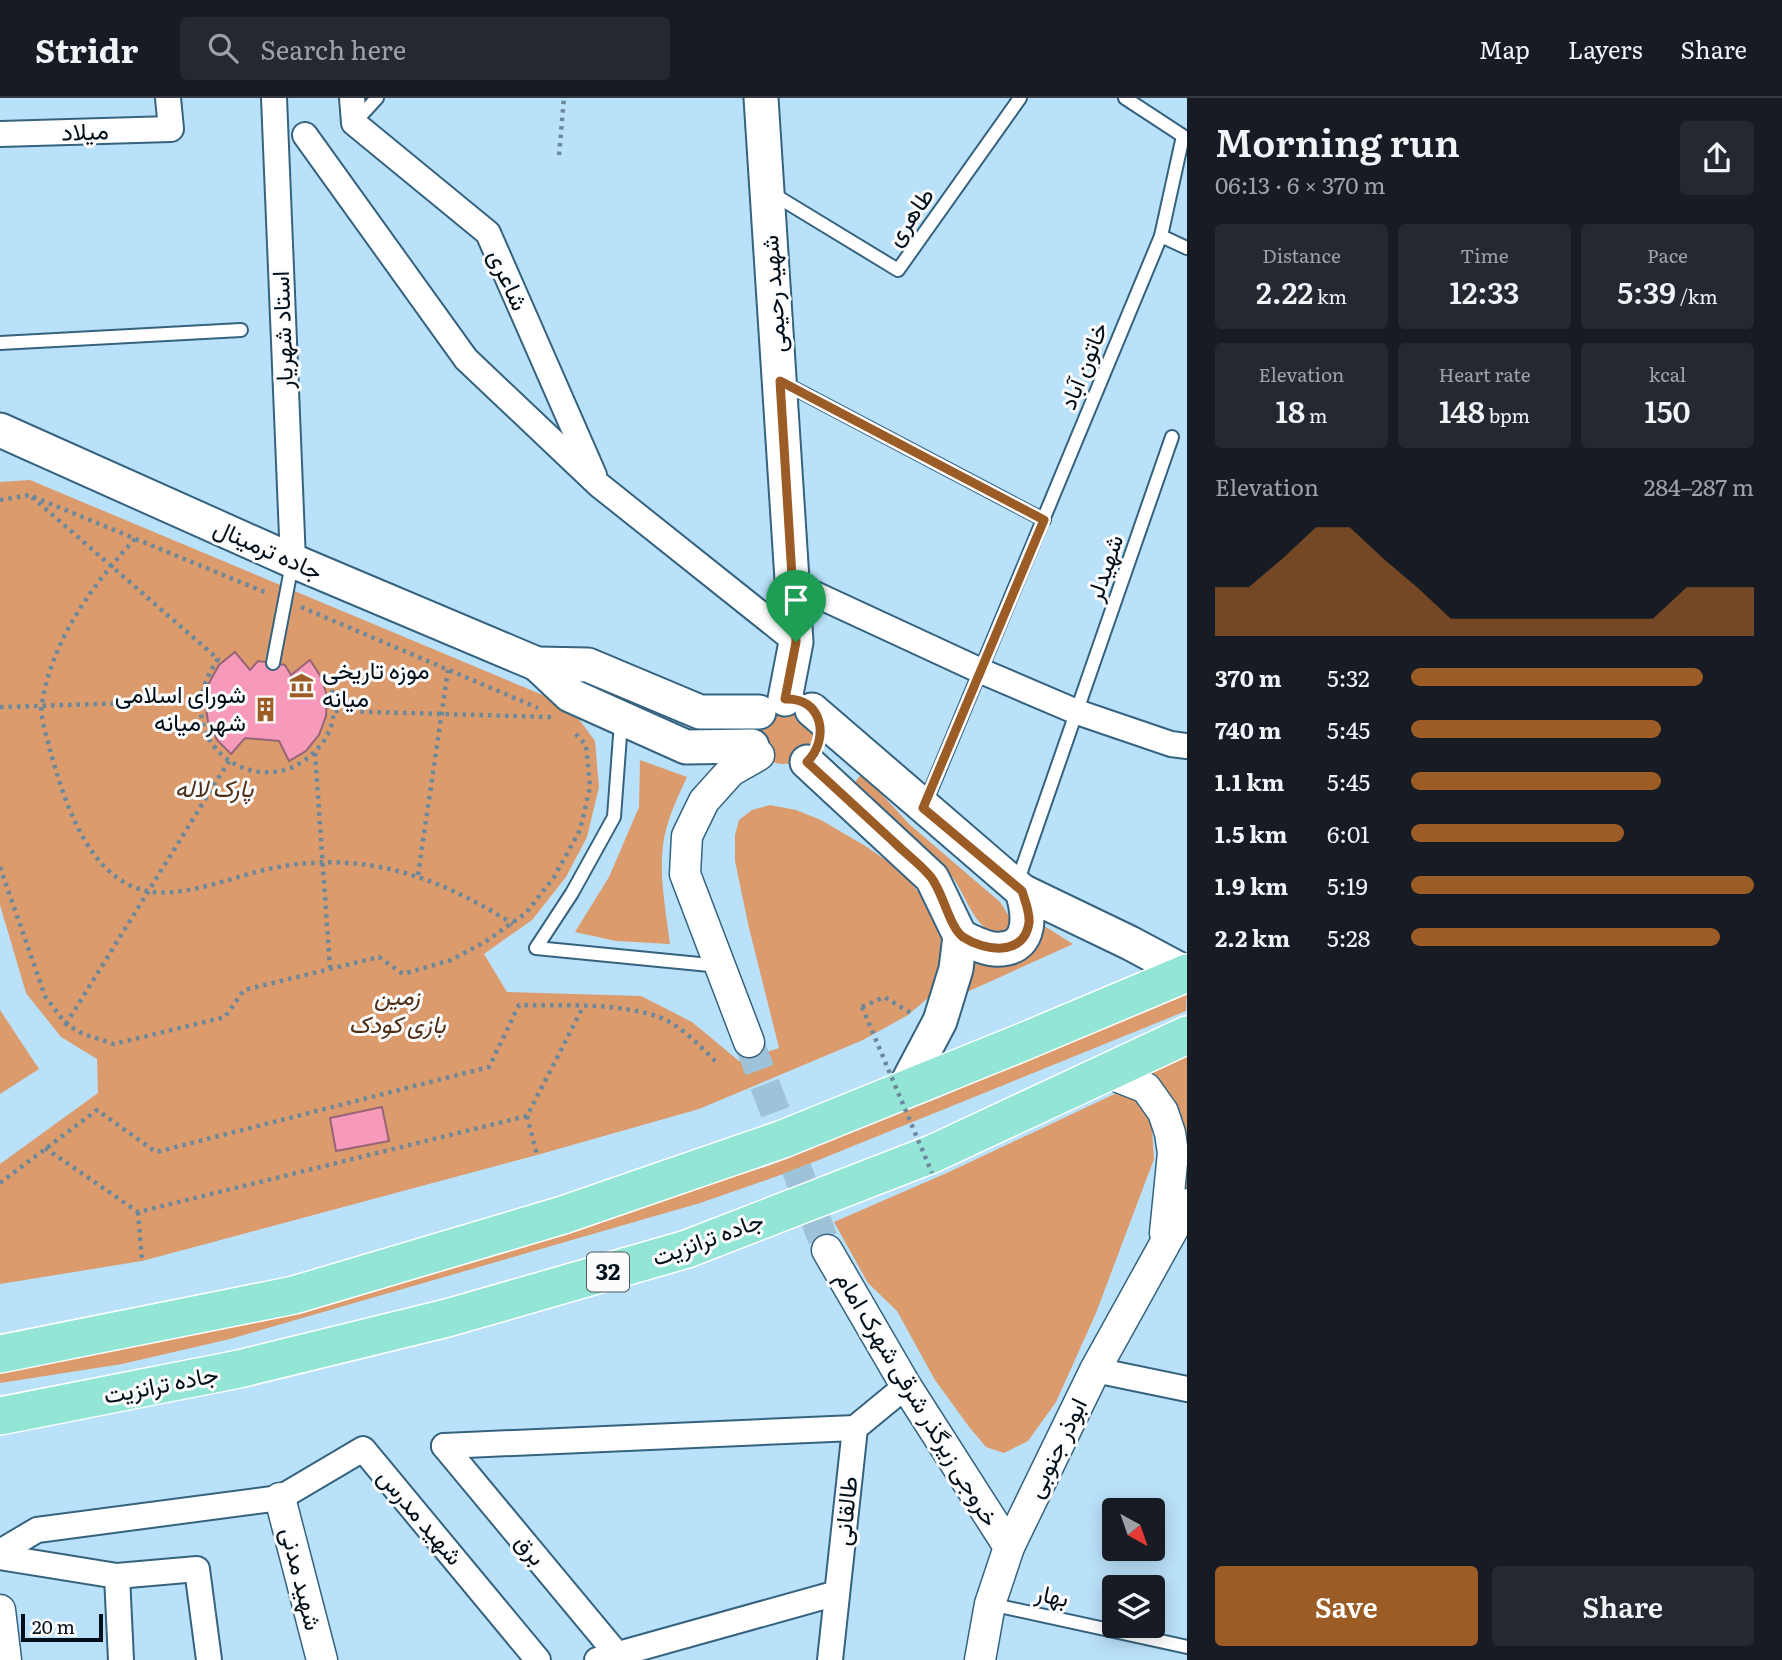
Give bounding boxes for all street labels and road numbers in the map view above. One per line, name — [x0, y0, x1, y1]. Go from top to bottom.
street label: ميلاد — [61, 111, 109, 148]
street label: طاهری — [875, 179, 941, 252]
street label: شهید رحیمی — [750, 234, 793, 354]
street label: شاعری — [481, 243, 539, 315]
street label: استاد شهریار — [261, 270, 300, 391]
street label: خاتون آباد — [1048, 316, 1115, 414]
street label: جاده ترمینال — [209, 508, 329, 587]
street label: شهیدلر — [1075, 529, 1130, 606]
street label: جاده ترانزیت — [647, 1200, 768, 1273]
road number: 32 — [587, 1252, 629, 1292]
street label: خروجی زیرگذر شرقی شهرک امام — [828, 1263, 1010, 1533]
street label: جاده ترانزیت — [100, 1354, 221, 1411]
street label: ابوذر جنوبی — [1015, 1391, 1094, 1503]
street label: شهید مدرس — [371, 1459, 473, 1572]
street label: طالقانی — [822, 1474, 865, 1547]
street label: شهید مدنی — [274, 1523, 333, 1634]
street label: برق — [508, 1525, 556, 1572]
street label: بهار — [1032, 1573, 1073, 1614]

